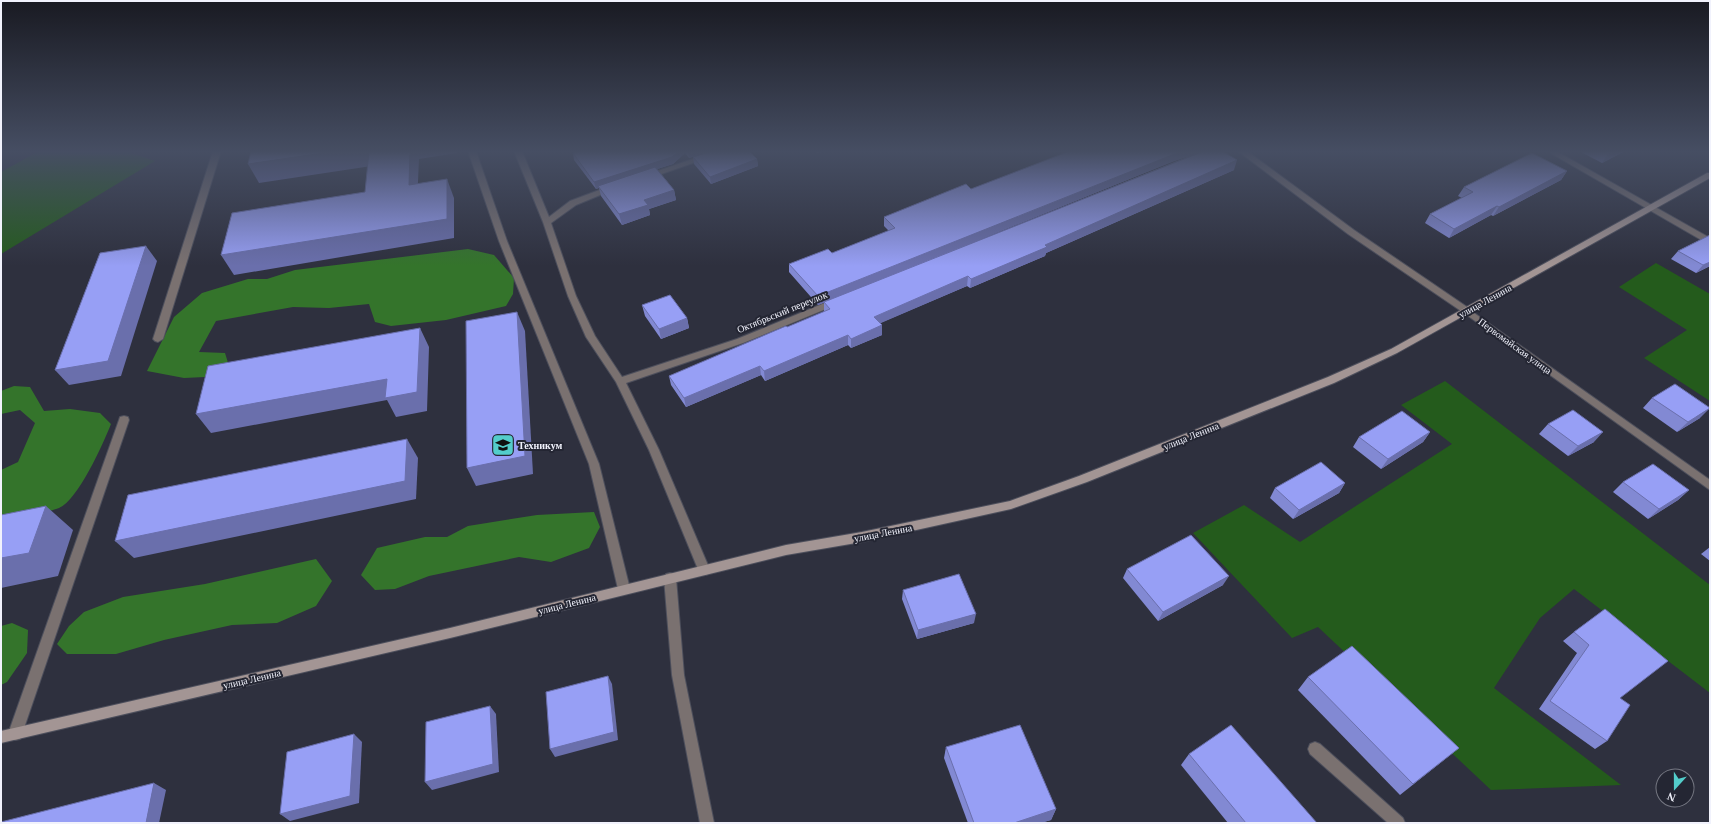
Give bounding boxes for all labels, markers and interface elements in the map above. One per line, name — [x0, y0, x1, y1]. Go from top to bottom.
street label: улица Ленина — [1457, 282, 1514, 320]
street label: Октябрьский переулок — [735, 289, 829, 335]
street label: Первомайская улица — [1476, 316, 1554, 377]
street label: улица Ленина — [1162, 420, 1221, 452]
school or university icon: Техникум — [490, 432, 516, 458]
place label: Техникум — [518, 440, 563, 451]
street label: улица Ленина — [853, 522, 913, 544]
street label: улица Ленина — [537, 591, 597, 616]
street label: улица Ленина — [222, 667, 282, 691]
north arrow — [1655, 768, 1695, 808]
text: N — [1666, 790, 1677, 804]

